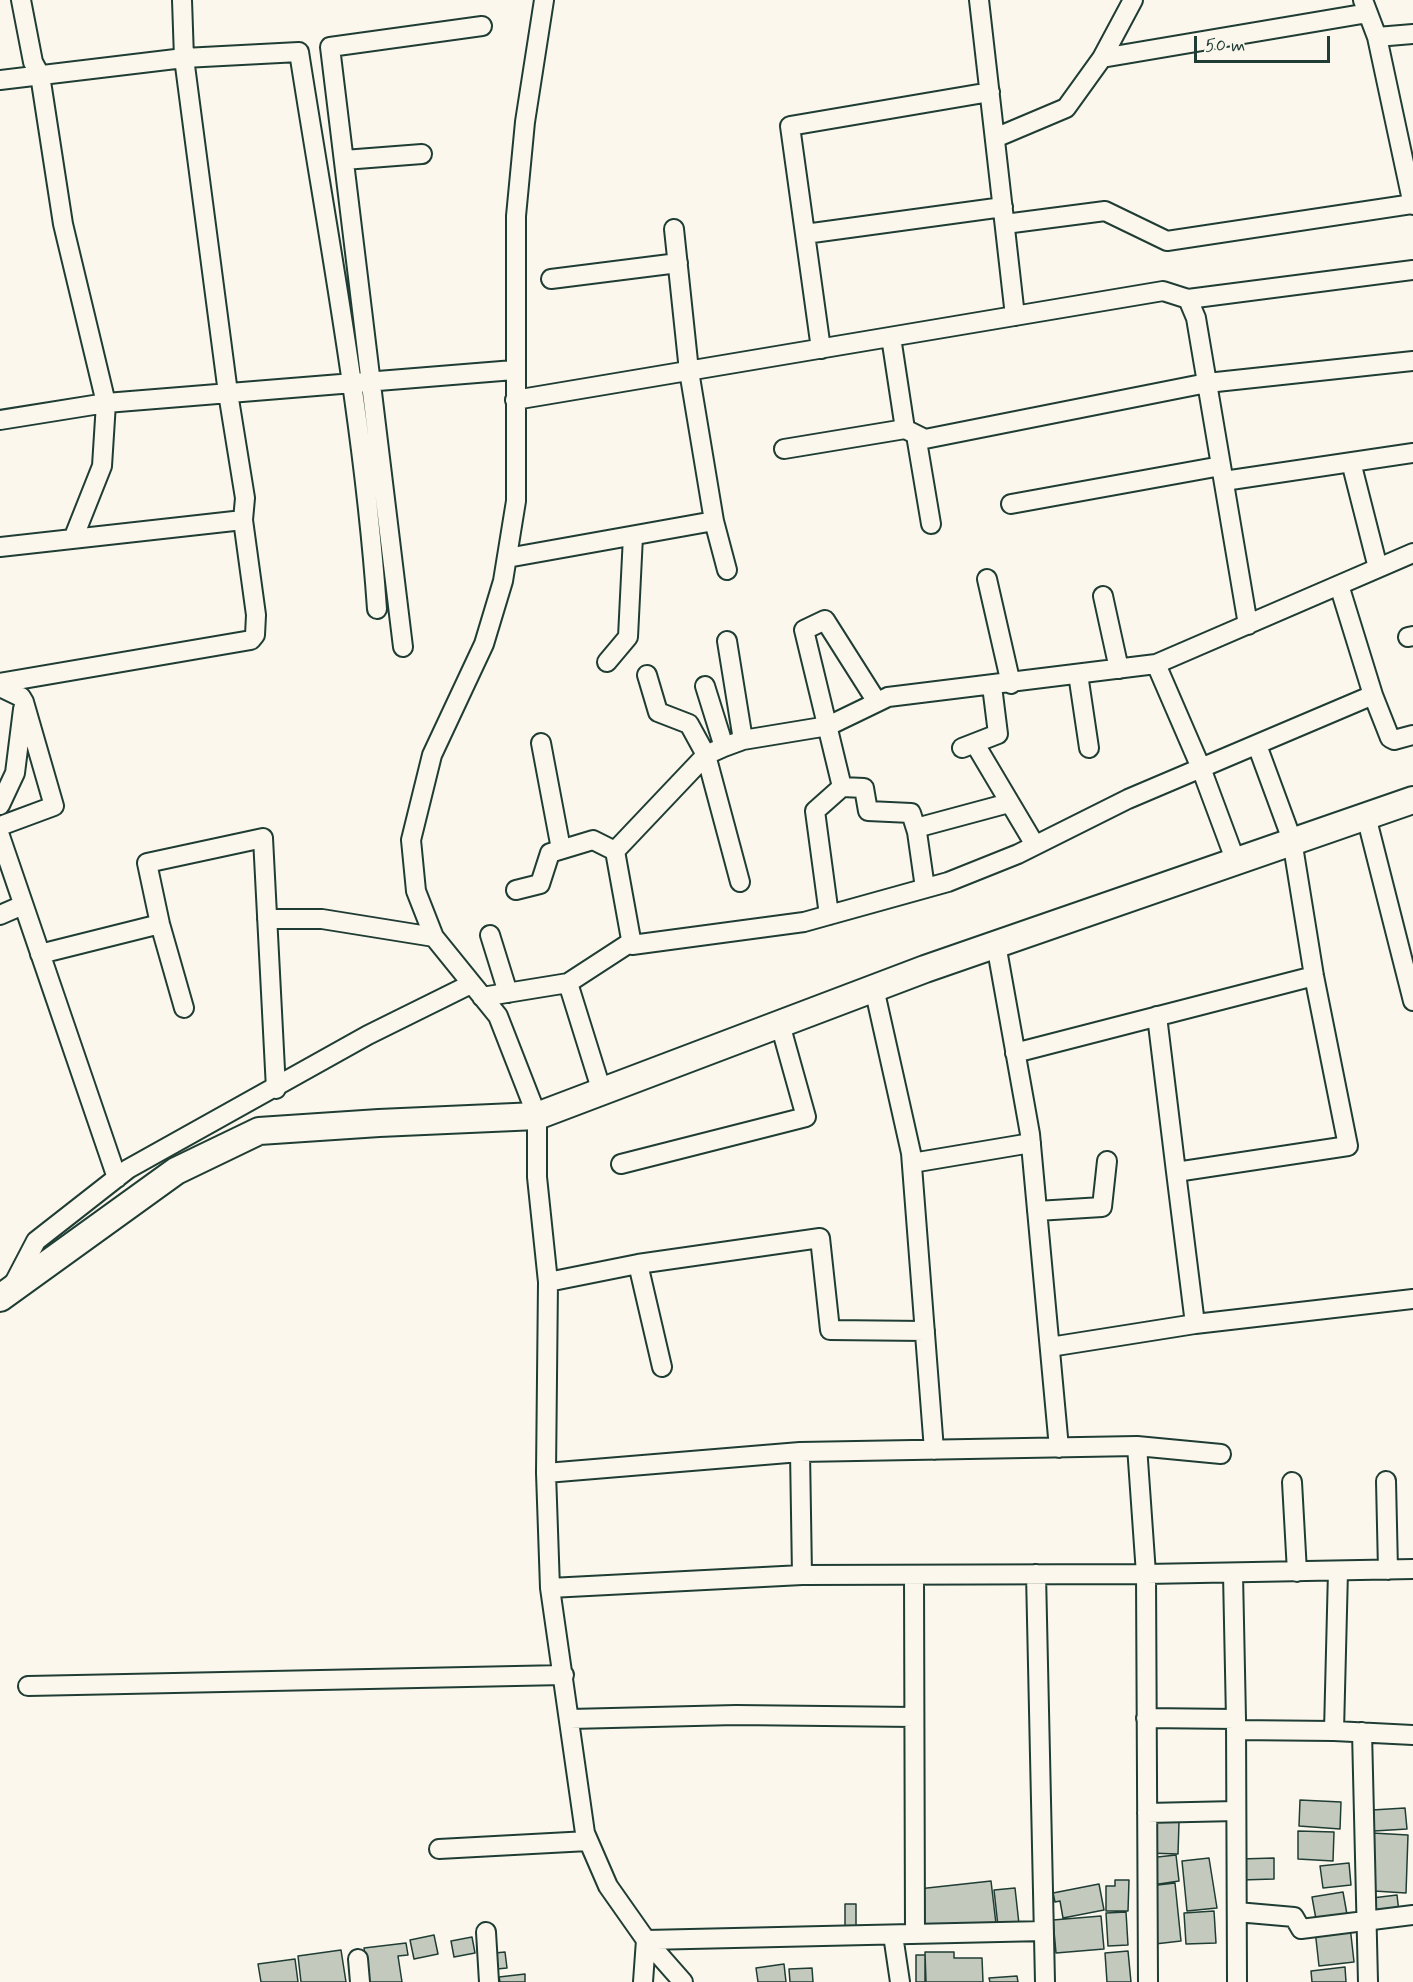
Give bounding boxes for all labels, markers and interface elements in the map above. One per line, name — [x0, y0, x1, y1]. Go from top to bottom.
scale bar — [1197, 24, 1334, 62]
text: 50 m — [1205, 34, 1245, 58]

